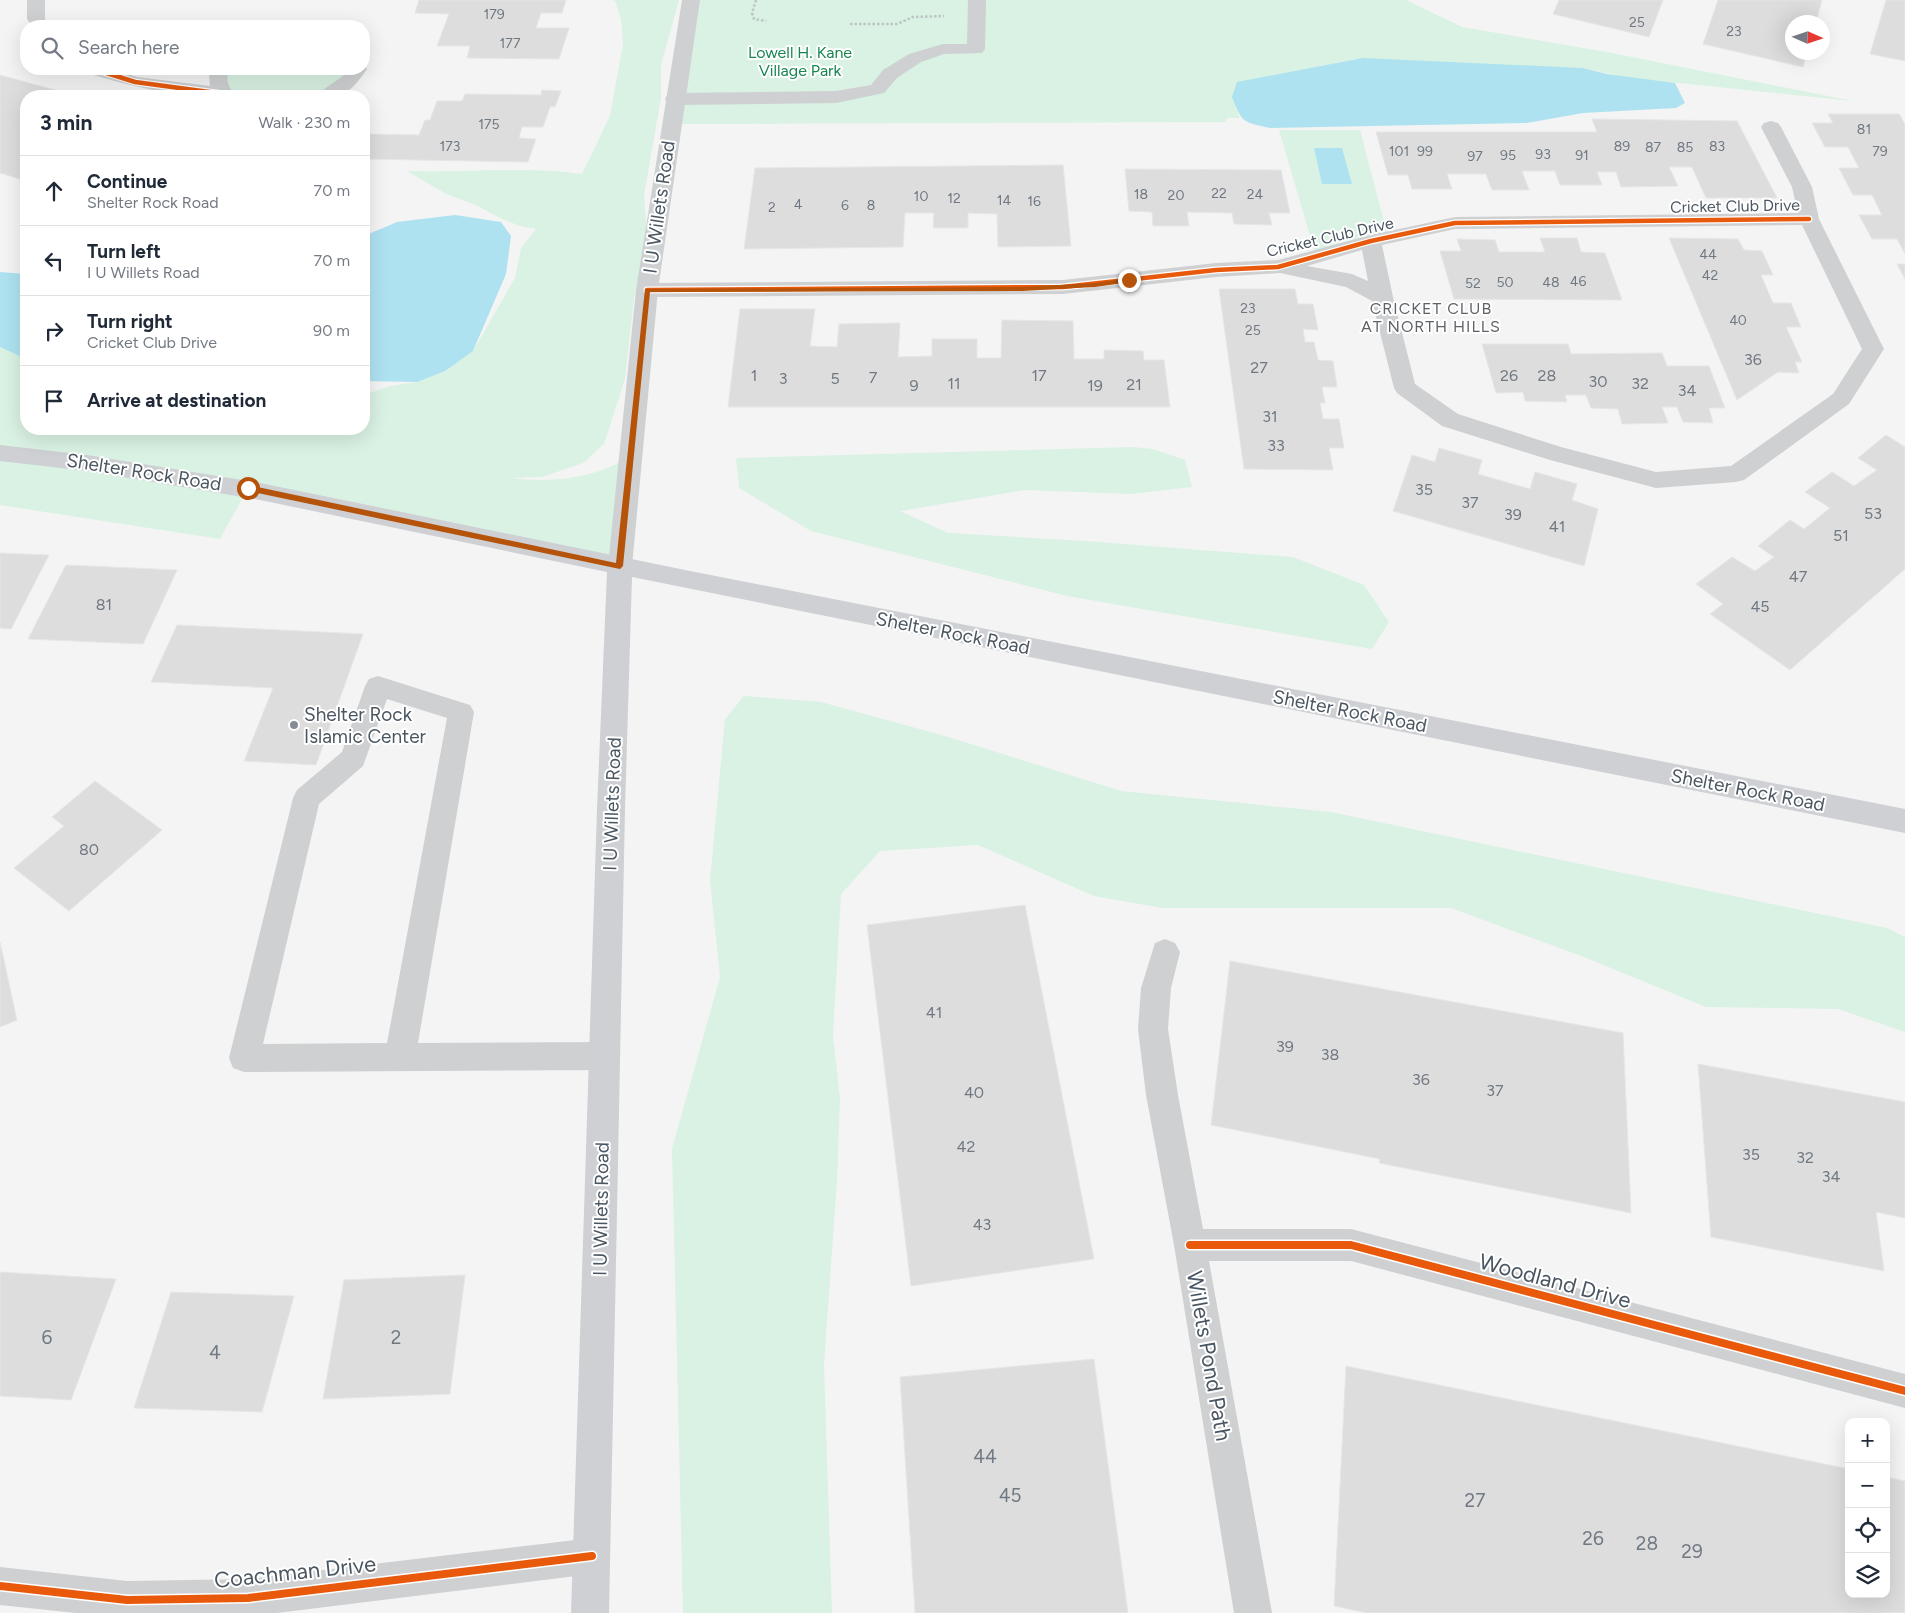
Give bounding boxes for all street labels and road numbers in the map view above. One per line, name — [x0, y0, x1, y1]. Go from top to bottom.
street label: I U Willets Road — [638, 139, 680, 275]
street label: Cricket Club Drive — [1670, 195, 1800, 217]
street label: Cricket Club Drive — [1265, 213, 1396, 261]
street label: Shelter Rock Road — [65, 448, 223, 496]
street label: Shelter Rock Road — [874, 607, 1032, 659]
street label: Shelter Rock Road — [1271, 685, 1429, 737]
street label: I U Willets Road — [598, 737, 626, 871]
street label: Shelter Rock Road — [1669, 764, 1827, 816]
street label: I U Willets Road — [588, 1142, 614, 1276]
street label: Woodland Drive — [1476, 1248, 1634, 1314]
street label: Willets Pond Path — [1181, 1269, 1237, 1443]
street label: Coachman Drive — [213, 1550, 377, 1594]

